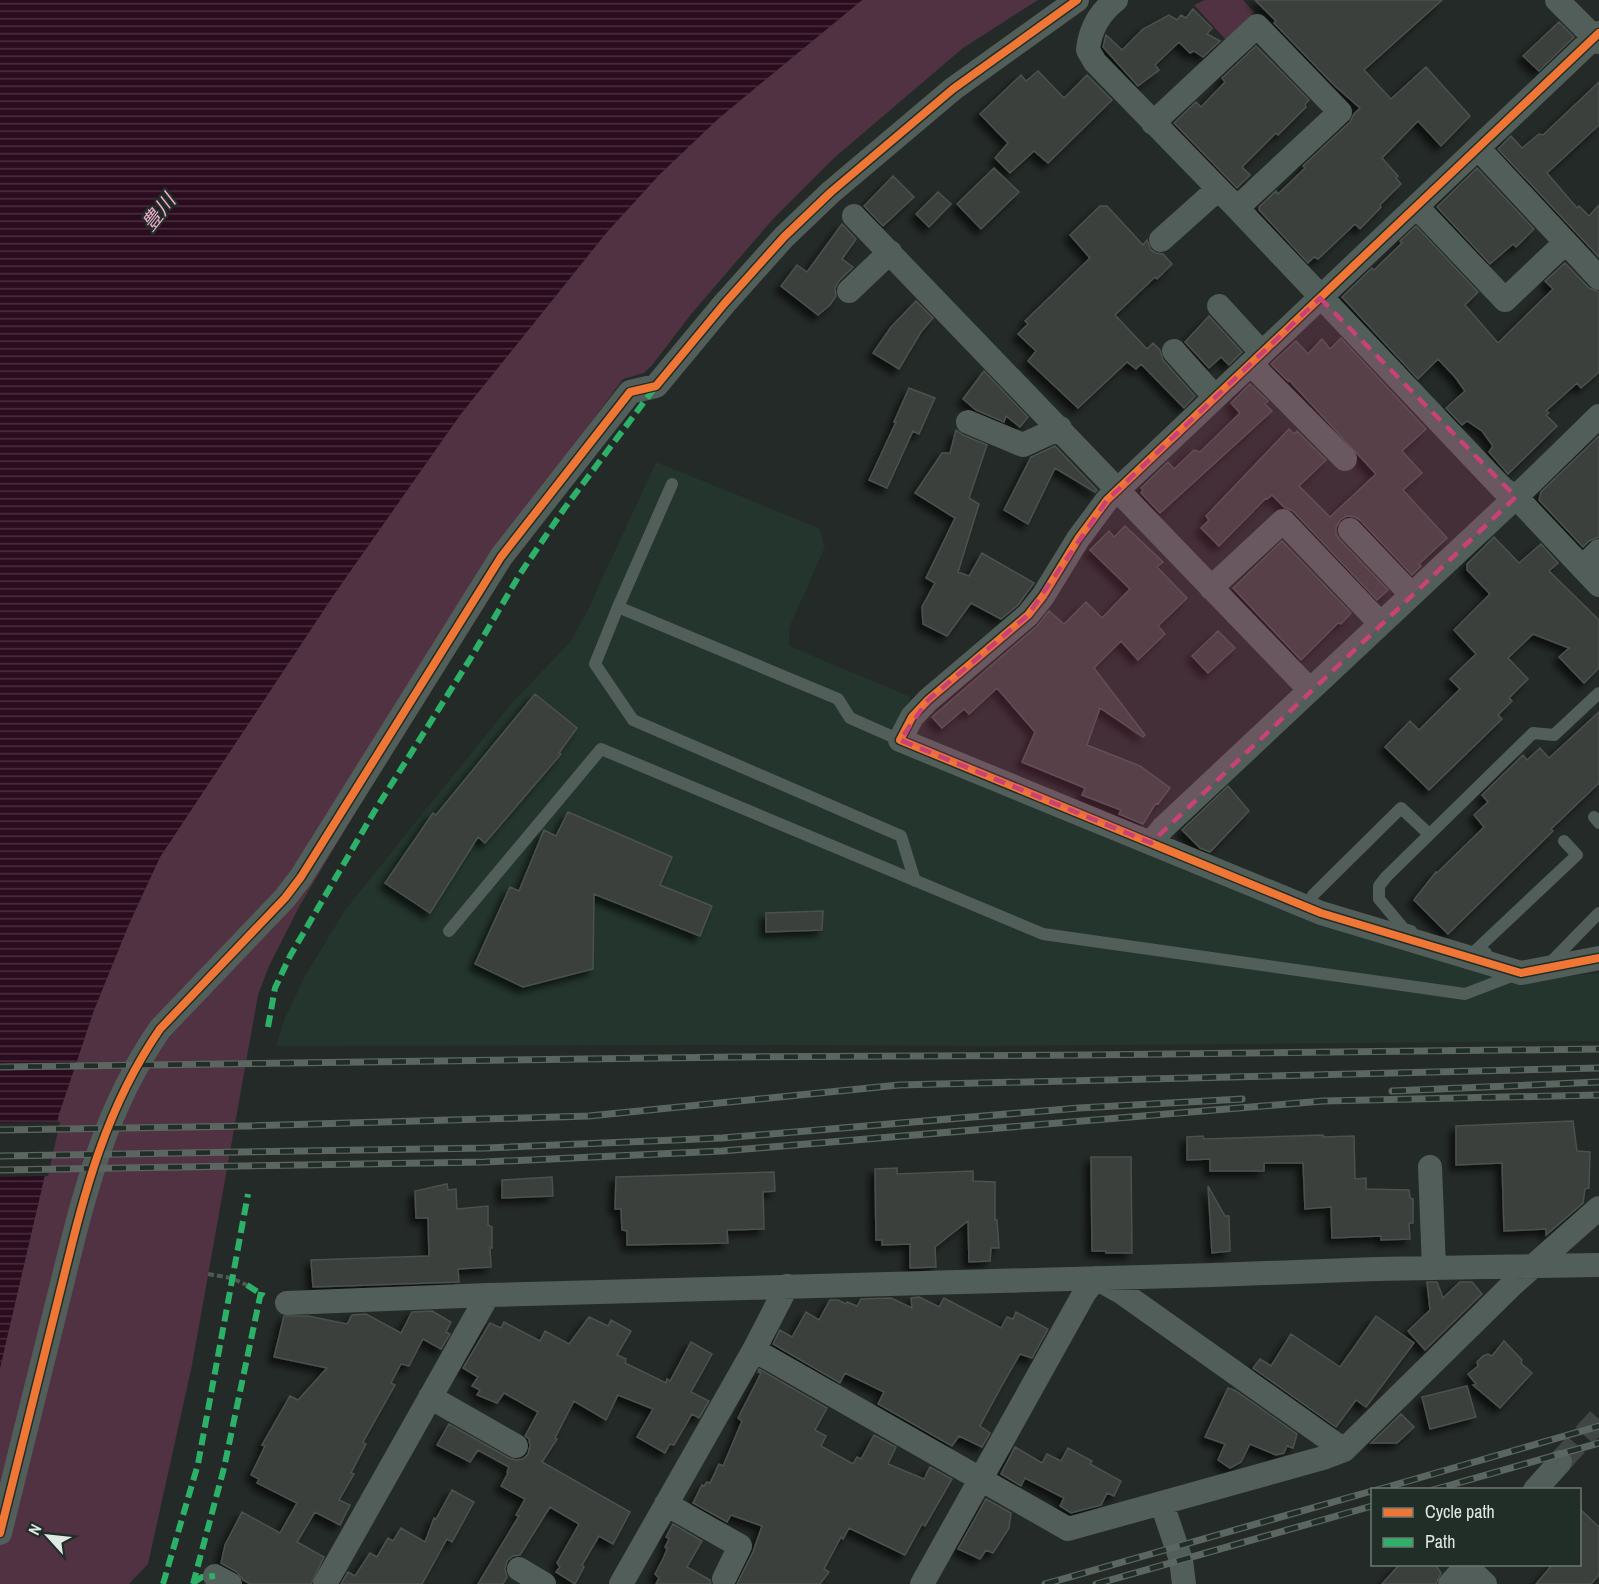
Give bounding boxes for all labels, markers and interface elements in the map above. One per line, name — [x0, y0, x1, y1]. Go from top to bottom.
water label: 豊川 — [135, 186, 182, 236]
legend — [1371, 1488, 1581, 1566]
text: Cycle path — [1425, 1499, 1495, 1524]
north arrow — [18, 1506, 78, 1566]
text: N — [23, 1520, 47, 1538]
text: Path — [1425, 1529, 1455, 1554]

